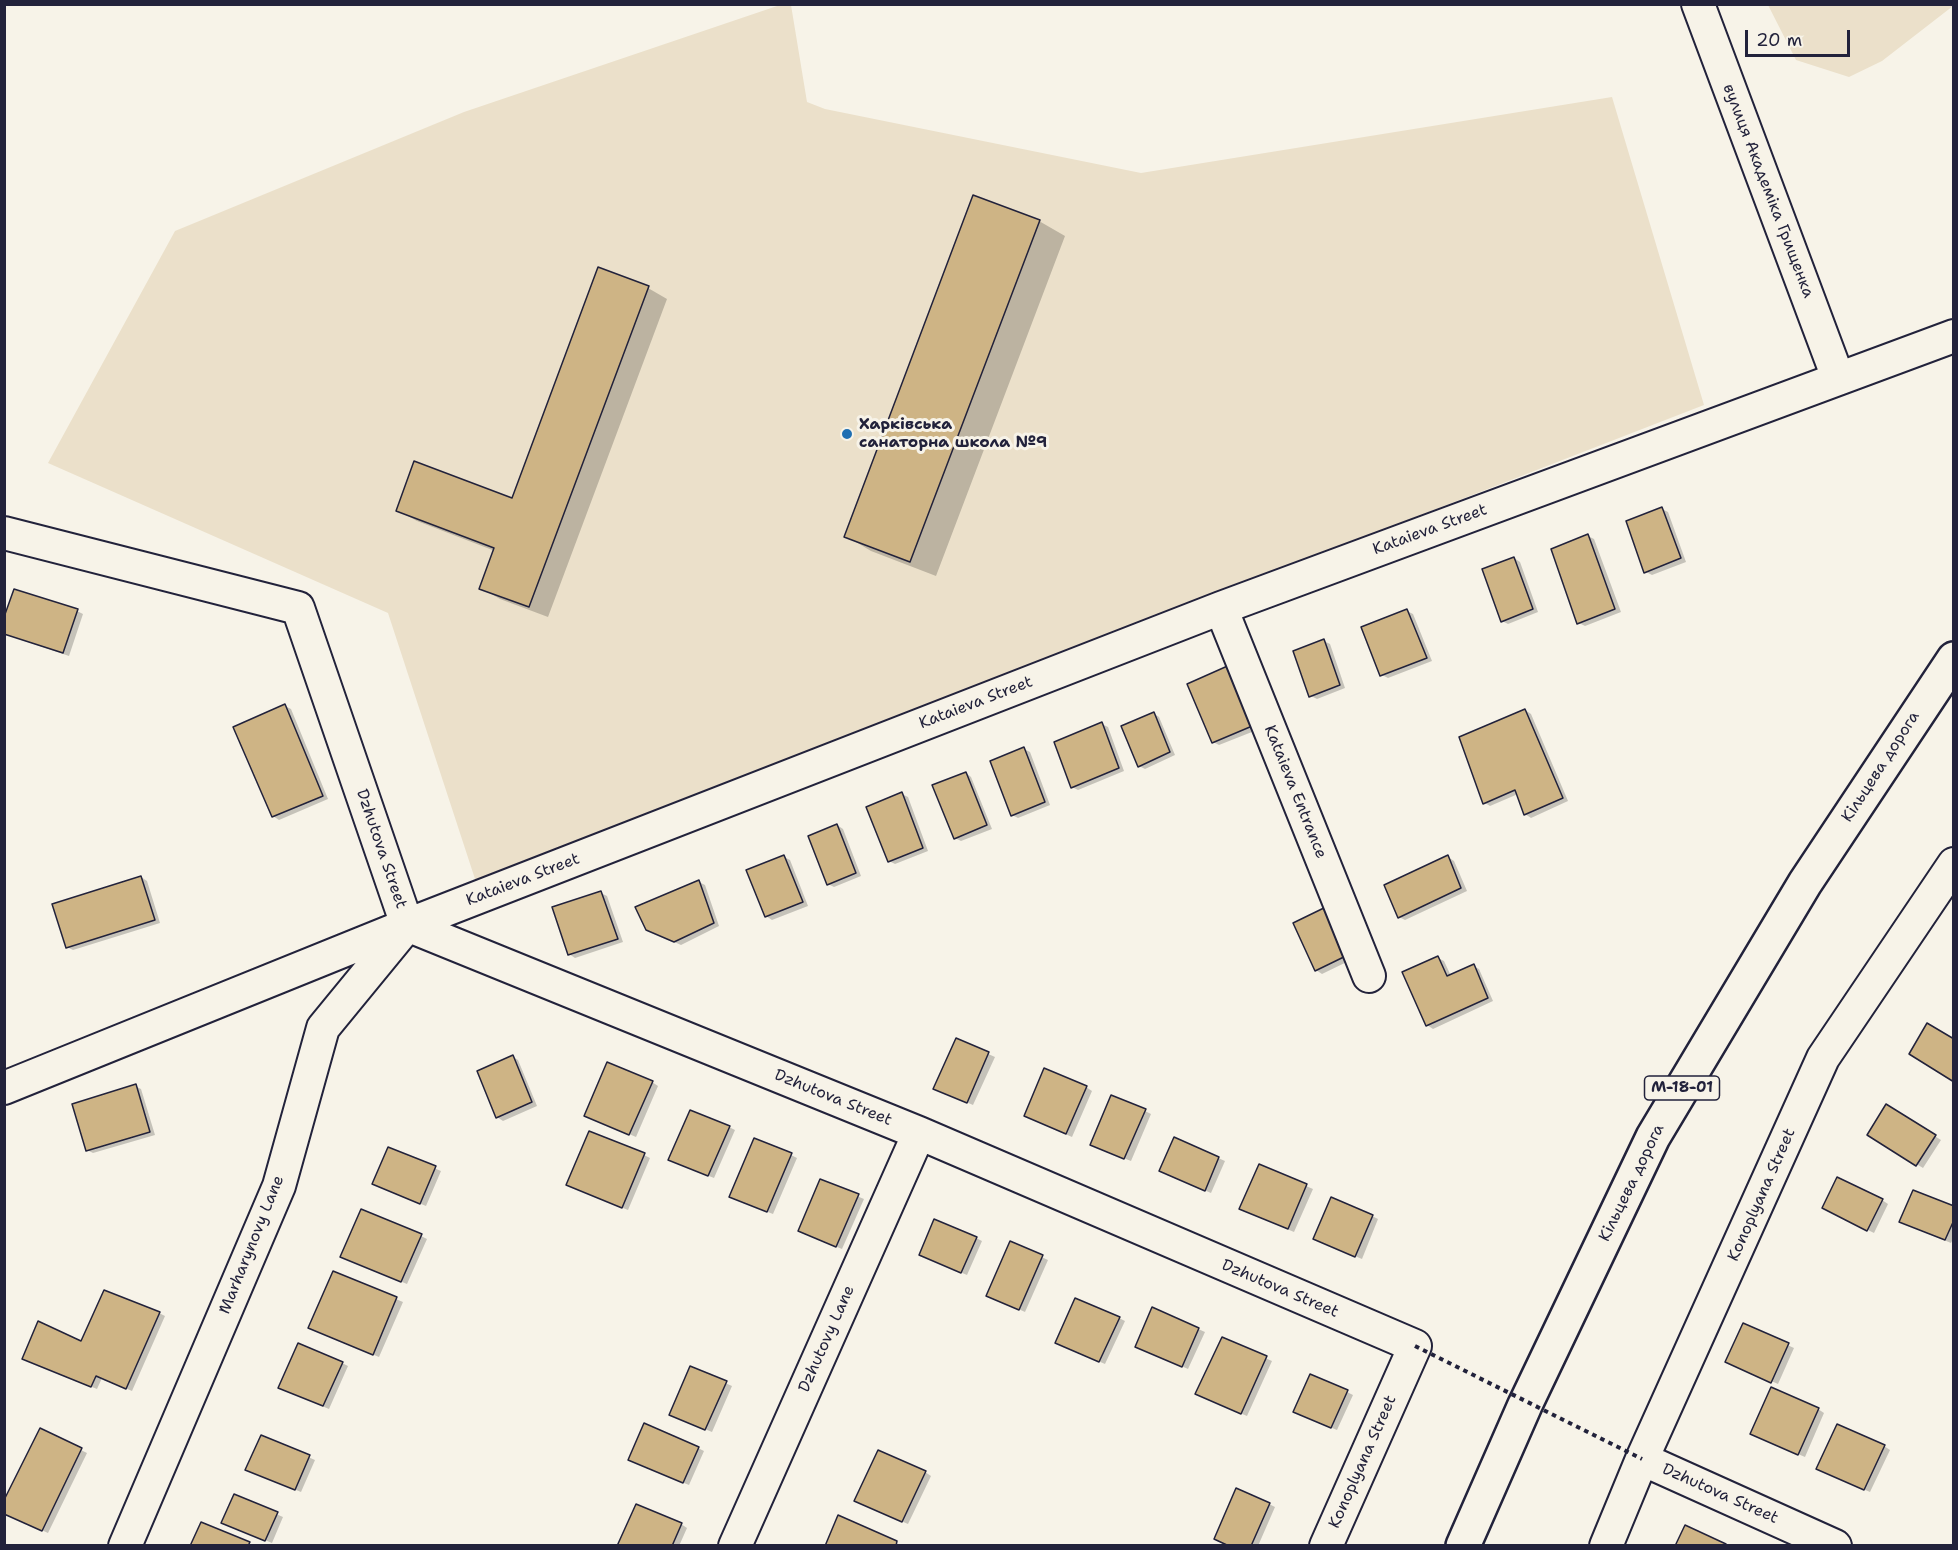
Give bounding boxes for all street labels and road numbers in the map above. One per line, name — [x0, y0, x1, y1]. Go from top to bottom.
street label: вулиця Академіка Грищенка — [1718, 81, 1818, 301]
street label: Kataieva Street — [1370, 500, 1490, 560]
street label: Kataieva Street — [917, 673, 1035, 733]
street label: Кільцева дорога — [1838, 708, 1924, 826]
street label: Kataieva Entrance — [1260, 723, 1330, 861]
street label: Dzhutova Street — [352, 787, 410, 911]
street label: Kataieva Street — [464, 850, 582, 910]
street label: Dzhutova Street — [771, 1066, 895, 1130]
road number: М-18-01 — [1644, 1076, 1720, 1100]
street label: Кільцева дорога — [1595, 1121, 1669, 1245]
street label: Konoplyana Street — [1724, 1126, 1800, 1264]
street label: Marharynovy Lane — [215, 1173, 289, 1317]
street label: Dzhutova Street — [1219, 1256, 1341, 1322]
street label: Dzhutovy Lane — [795, 1283, 859, 1395]
street label: Konoplyana Street — [1325, 1393, 1401, 1531]
street label: Dzhutova Street — [1659, 1460, 1781, 1528]

